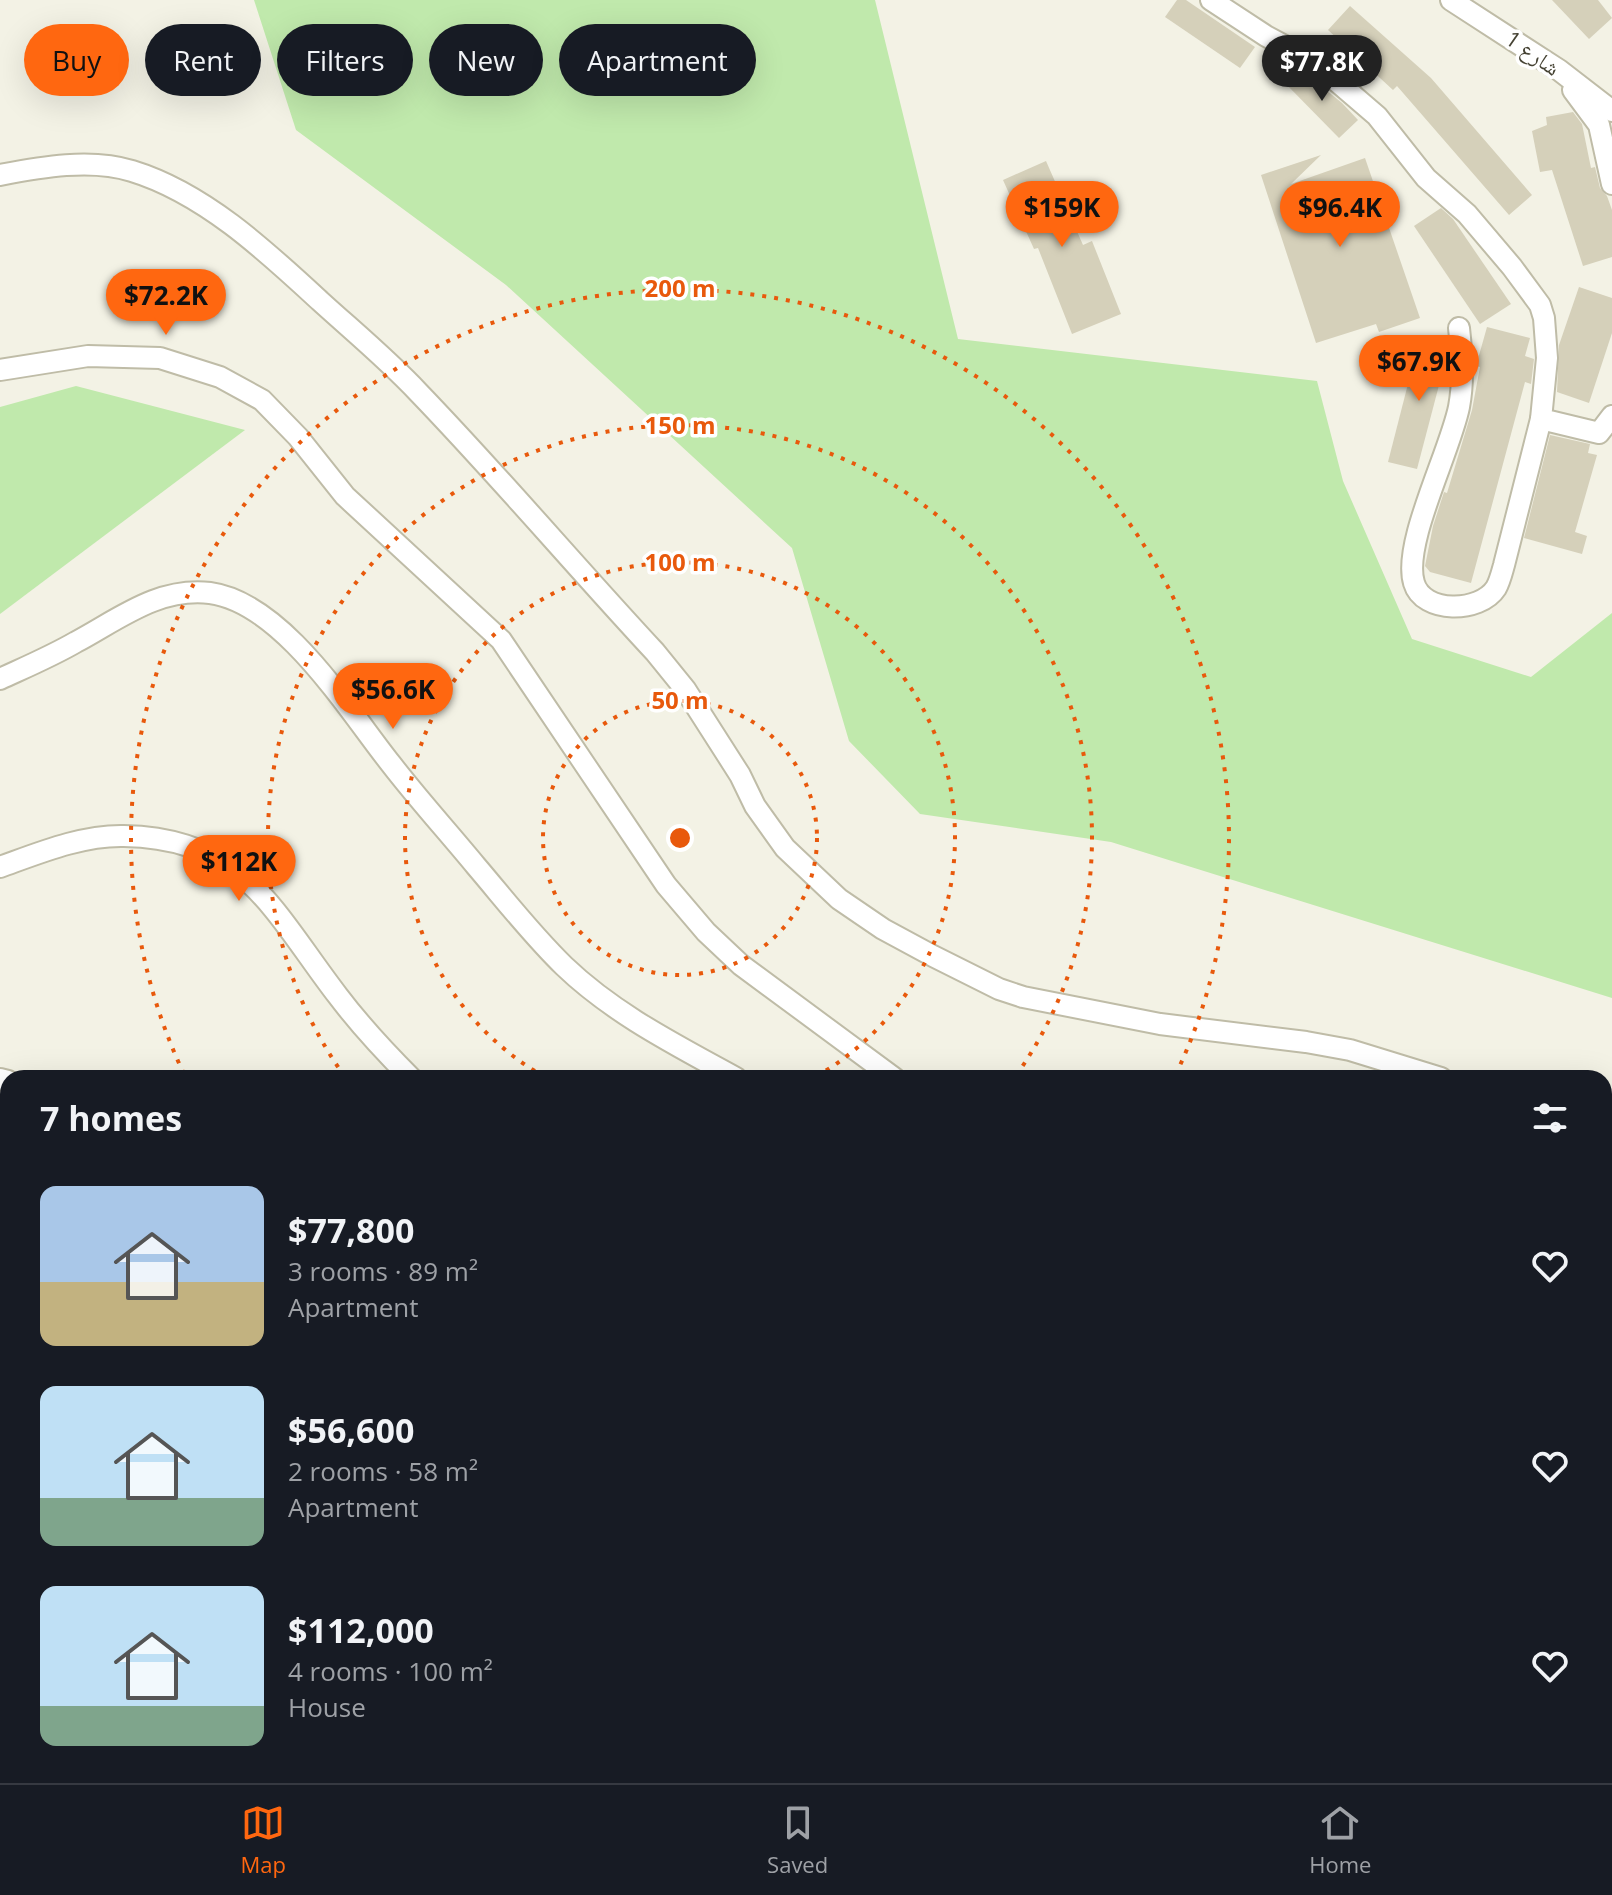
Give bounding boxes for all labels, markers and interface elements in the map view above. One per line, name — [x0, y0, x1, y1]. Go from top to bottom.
street label: شارع 1 — [1500, 23, 1567, 82]
chip: Buy — [24, 24, 129, 96]
chip: Rent — [145, 24, 261, 96]
chip: Filters — [277, 24, 413, 96]
chip: New — [429, 24, 543, 96]
chip: Apartment — [559, 24, 756, 96]
pin: $77.8K — [1257, 35, 1387, 103]
text: $77.8K — [1280, 43, 1364, 79]
pin: $159K — [1006, 181, 1118, 249]
pin: $96.4K — [1275, 181, 1405, 249]
text: $159K — [1024, 189, 1100, 225]
text: $96.4K — [1298, 189, 1382, 225]
pin: $72.2K — [101, 269, 231, 337]
text: 200 m — [645, 271, 715, 304]
text: $72.2K — [124, 277, 208, 313]
pin: $67.9K — [1354, 335, 1484, 403]
text: $67.9K — [1377, 343, 1461, 379]
text: 150 m — [645, 408, 715, 441]
text: 100 m — [645, 545, 715, 578]
pin: $56.6K — [328, 663, 458, 731]
text: $56.6K — [351, 671, 435, 707]
text: 50 m — [651, 683, 709, 716]
centre of rings — [666, 824, 694, 852]
pin: $112K — [183, 835, 295, 903]
text: $112K — [201, 843, 277, 879]
text: 7 homes — [40, 1095, 182, 1141]
icon: filters — [1528, 1096, 1572, 1140]
text: $77,800 — [288, 1207, 414, 1253]
icon: home — [104, 1218, 200, 1314]
icon: heart — [1528, 1244, 1572, 1288]
text: 3 rooms · 89 m² — [288, 1253, 478, 1289]
text: Apartment — [288, 1289, 419, 1325]
text: $56,600 — [288, 1407, 414, 1453]
icon: home — [104, 1418, 200, 1514]
icon: heart — [1528, 1444, 1572, 1488]
text: 2 rooms · 58 m² — [288, 1453, 478, 1489]
text: Apartment — [288, 1489, 419, 1525]
text: $112,000 — [288, 1607, 434, 1653]
icon: home — [104, 1618, 200, 1714]
icon: heart — [1528, 1644, 1572, 1688]
text: 4 rooms · 100 m² — [288, 1653, 493, 1689]
text: House — [288, 1689, 366, 1725]
tab: Map — [241, 1801, 286, 1879]
tab: Saved — [767, 1801, 828, 1879]
tab: Home — [1309, 1801, 1371, 1879]

